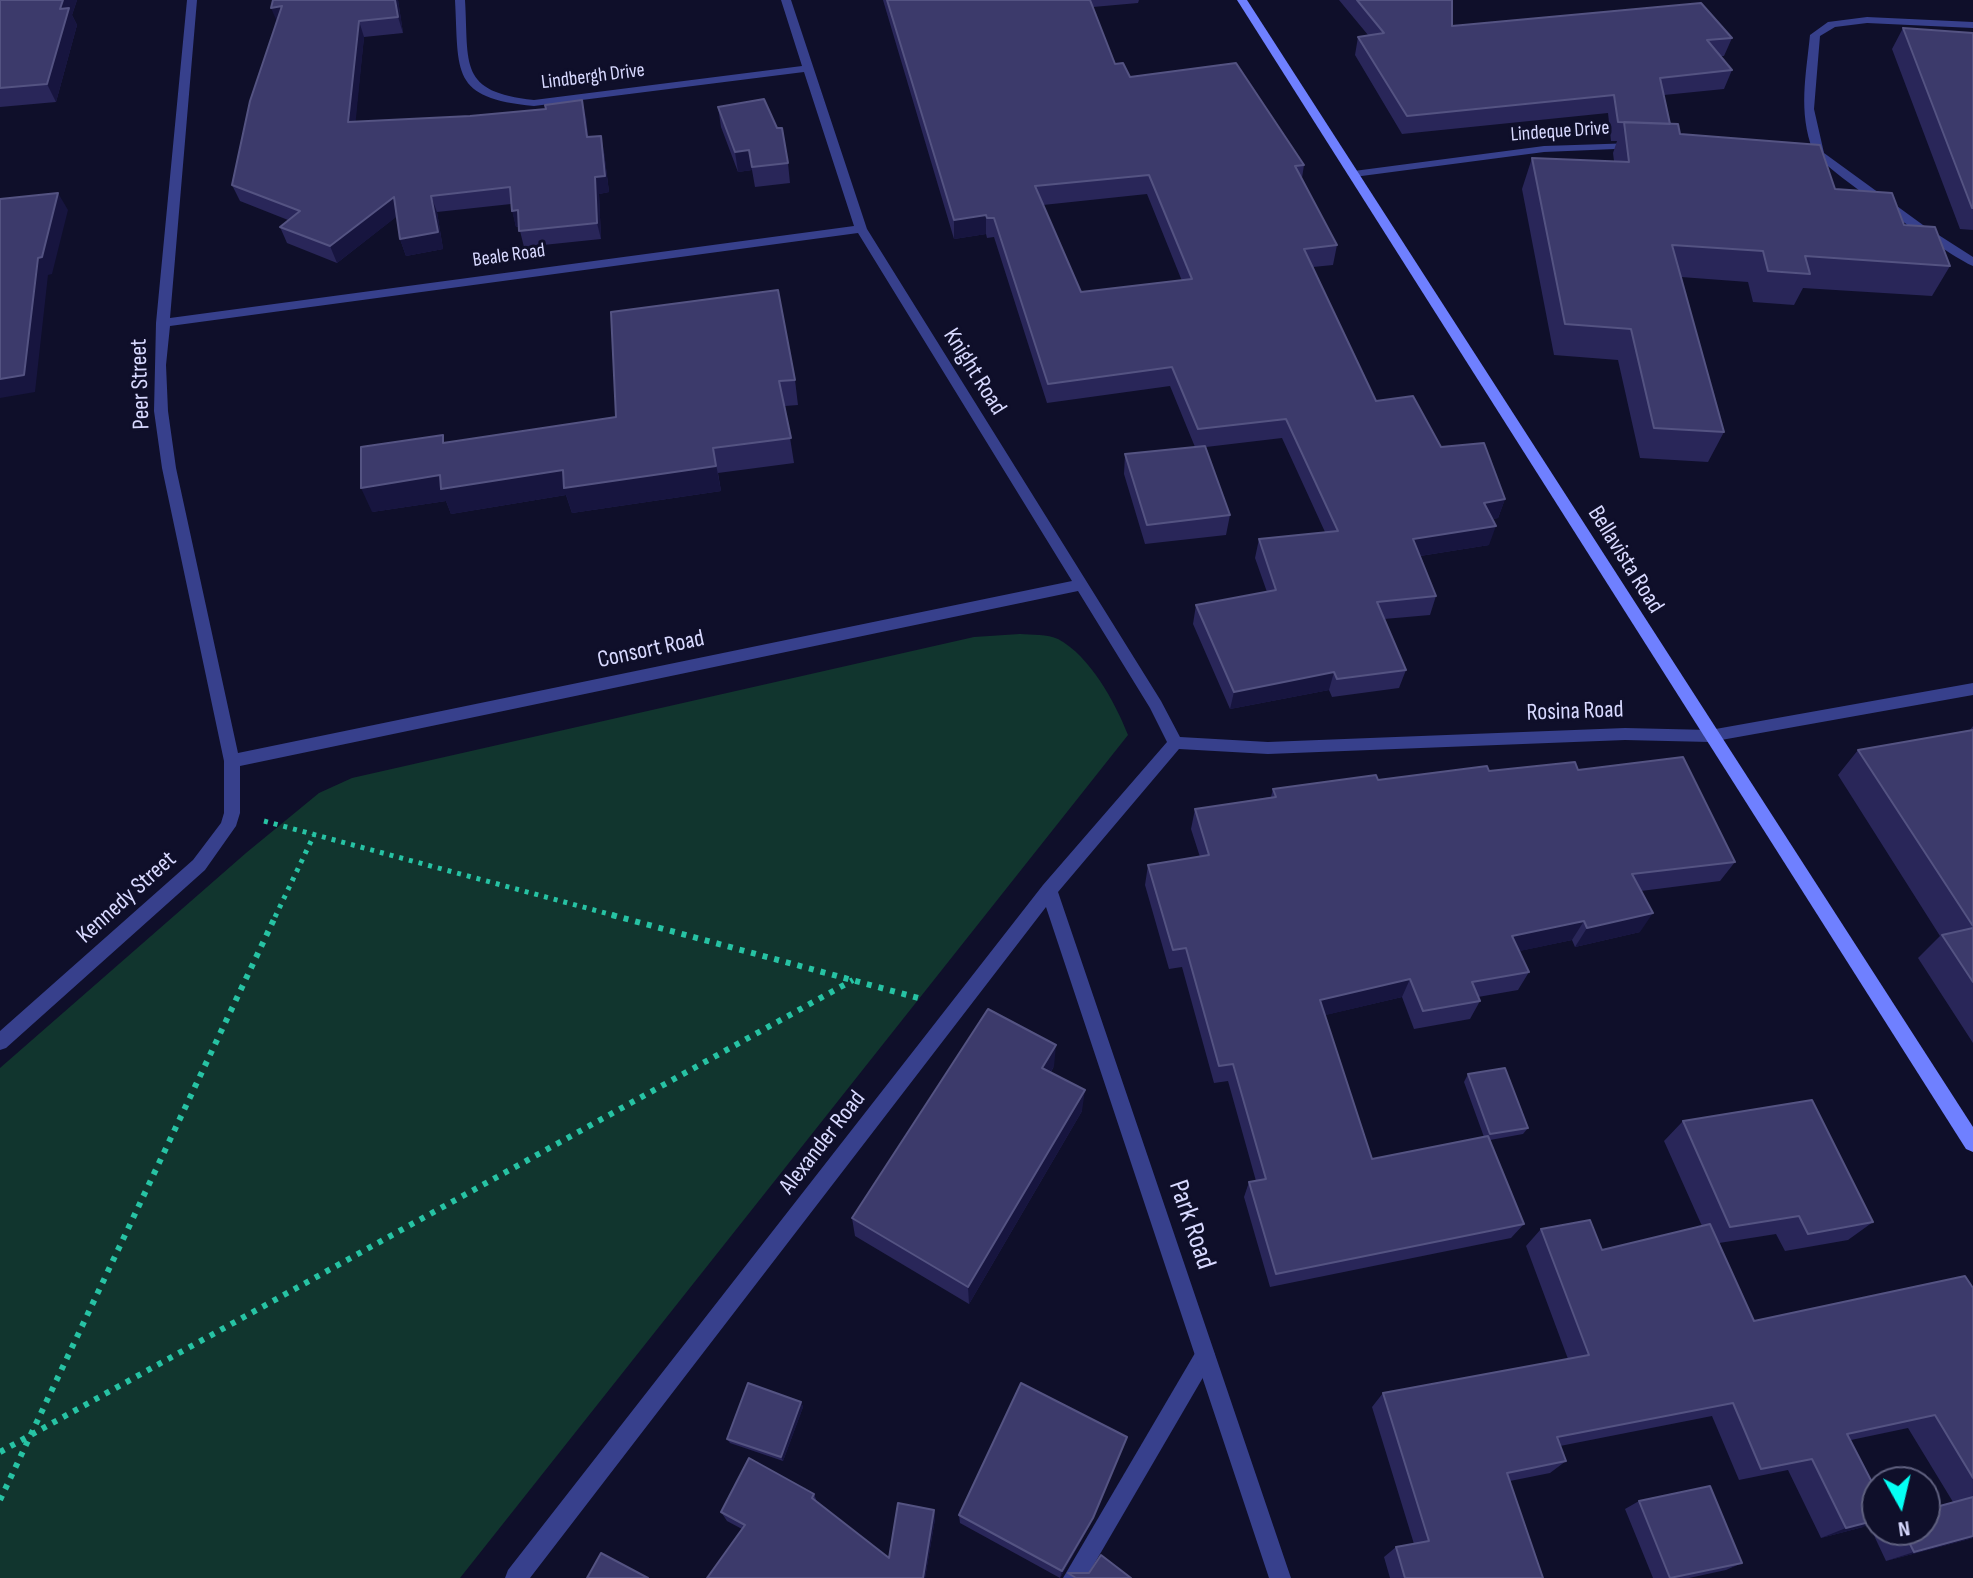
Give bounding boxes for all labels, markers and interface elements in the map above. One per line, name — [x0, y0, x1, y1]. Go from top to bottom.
street label: Lindbergh Drive — [540, 59, 646, 95]
street label: Lindeque Drive — [1510, 117, 1610, 147]
street label: Beale Road — [471, 239, 547, 273]
street label: Knight Road — [936, 323, 1012, 421]
street label: Peer Street — [125, 338, 157, 430]
street label: Bellavista Road — [1581, 501, 1669, 619]
street label: Consort Road — [595, 625, 707, 675]
street label: Rosina Road — [1526, 696, 1624, 728]
street label: Kennedy Street — [71, 846, 183, 950]
street label: Alexander Road — [774, 1086, 872, 1200]
street label: Park Road — [1160, 1176, 1222, 1274]
north arrow — [1861, 1466, 1941, 1546]
text: N — [1896, 1514, 1912, 1542]

